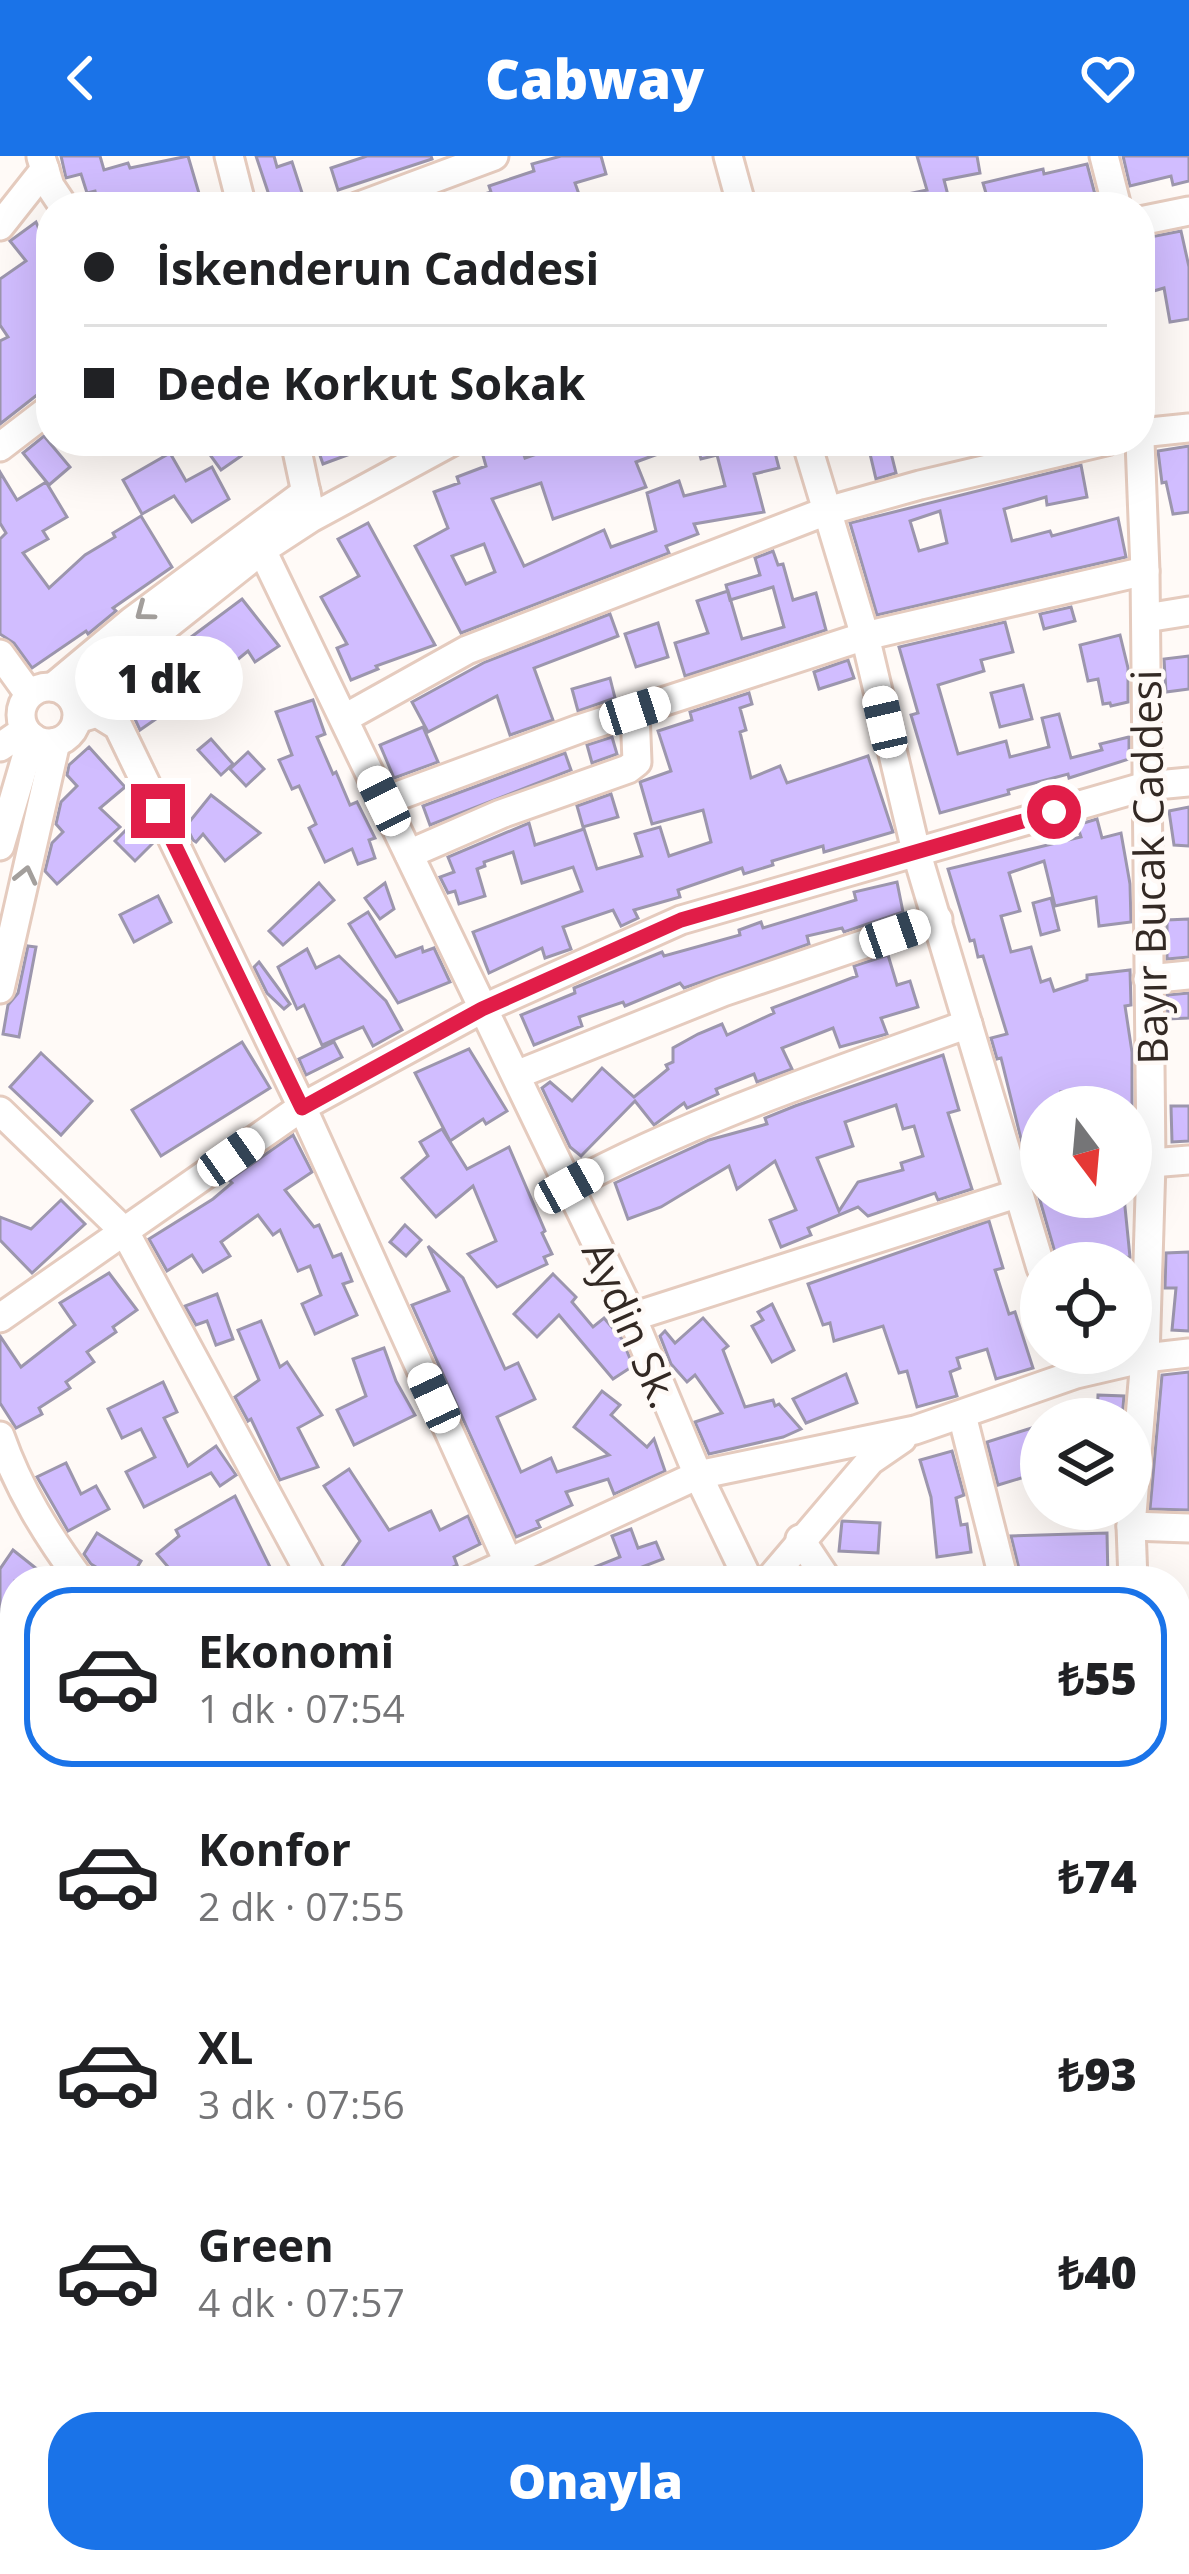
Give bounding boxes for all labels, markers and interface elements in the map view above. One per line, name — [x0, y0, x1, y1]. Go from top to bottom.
text: Cabway — [485, 41, 704, 115]
icon: back — [48, 45, 114, 111]
icon: heart — [1075, 45, 1141, 111]
text: İskenderun Caddesi — [156, 237, 599, 298]
text: Dede Korkut Sokak — [156, 352, 585, 413]
one-way arrow — [136, 598, 158, 619]
callout: 1 dk — [74, 637, 242, 721]
text: 1 dk — [117, 651, 201, 704]
street label: Bayır Bucak Caddesi — [1116, 669, 1180, 1065]
car — [595, 683, 675, 739]
car — [859, 683, 911, 761]
car — [352, 761, 416, 841]
route end — [131, 784, 185, 838]
route start — [1027, 785, 1081, 839]
one-way arrow — [12, 865, 37, 885]
car — [855, 905, 935, 963]
north arrow — [1020, 1086, 1152, 1218]
map controls — [1020, 1086, 1152, 1530]
car — [191, 1122, 271, 1192]
car — [529, 1153, 609, 1219]
street label: Aydin Sk. — [570, 1232, 694, 1416]
button: locate — [1020, 1242, 1152, 1374]
car — [402, 1358, 466, 1438]
button: layers — [1020, 1398, 1152, 1530]
text: Ekonomi — [198, 1620, 394, 1681]
icon: car — [54, 1623, 162, 1731]
text: ₺55 — [1059, 1647, 1137, 1708]
text: 1 dk · 07:54 — [198, 1681, 405, 1734]
text: Konfor — [198, 1818, 351, 1879]
icon: car — [54, 1821, 162, 1929]
text: ₺74 — [1059, 1845, 1137, 1906]
text: 2 dk · 07:55 — [198, 1879, 405, 1932]
text: XL — [198, 2016, 253, 2077]
icon: car — [54, 2019, 162, 2127]
text: ₺93 — [1059, 2043, 1137, 2104]
text: 3 dk · 07:56 — [198, 2077, 405, 2130]
text: Green — [198, 2214, 334, 2275]
icon: car — [54, 2217, 162, 2325]
text: ₺40 — [1059, 2241, 1137, 2302]
text: 4 dk · 07:57 — [198, 2275, 405, 2328]
button: Onayla — [48, 2412, 1143, 2550]

